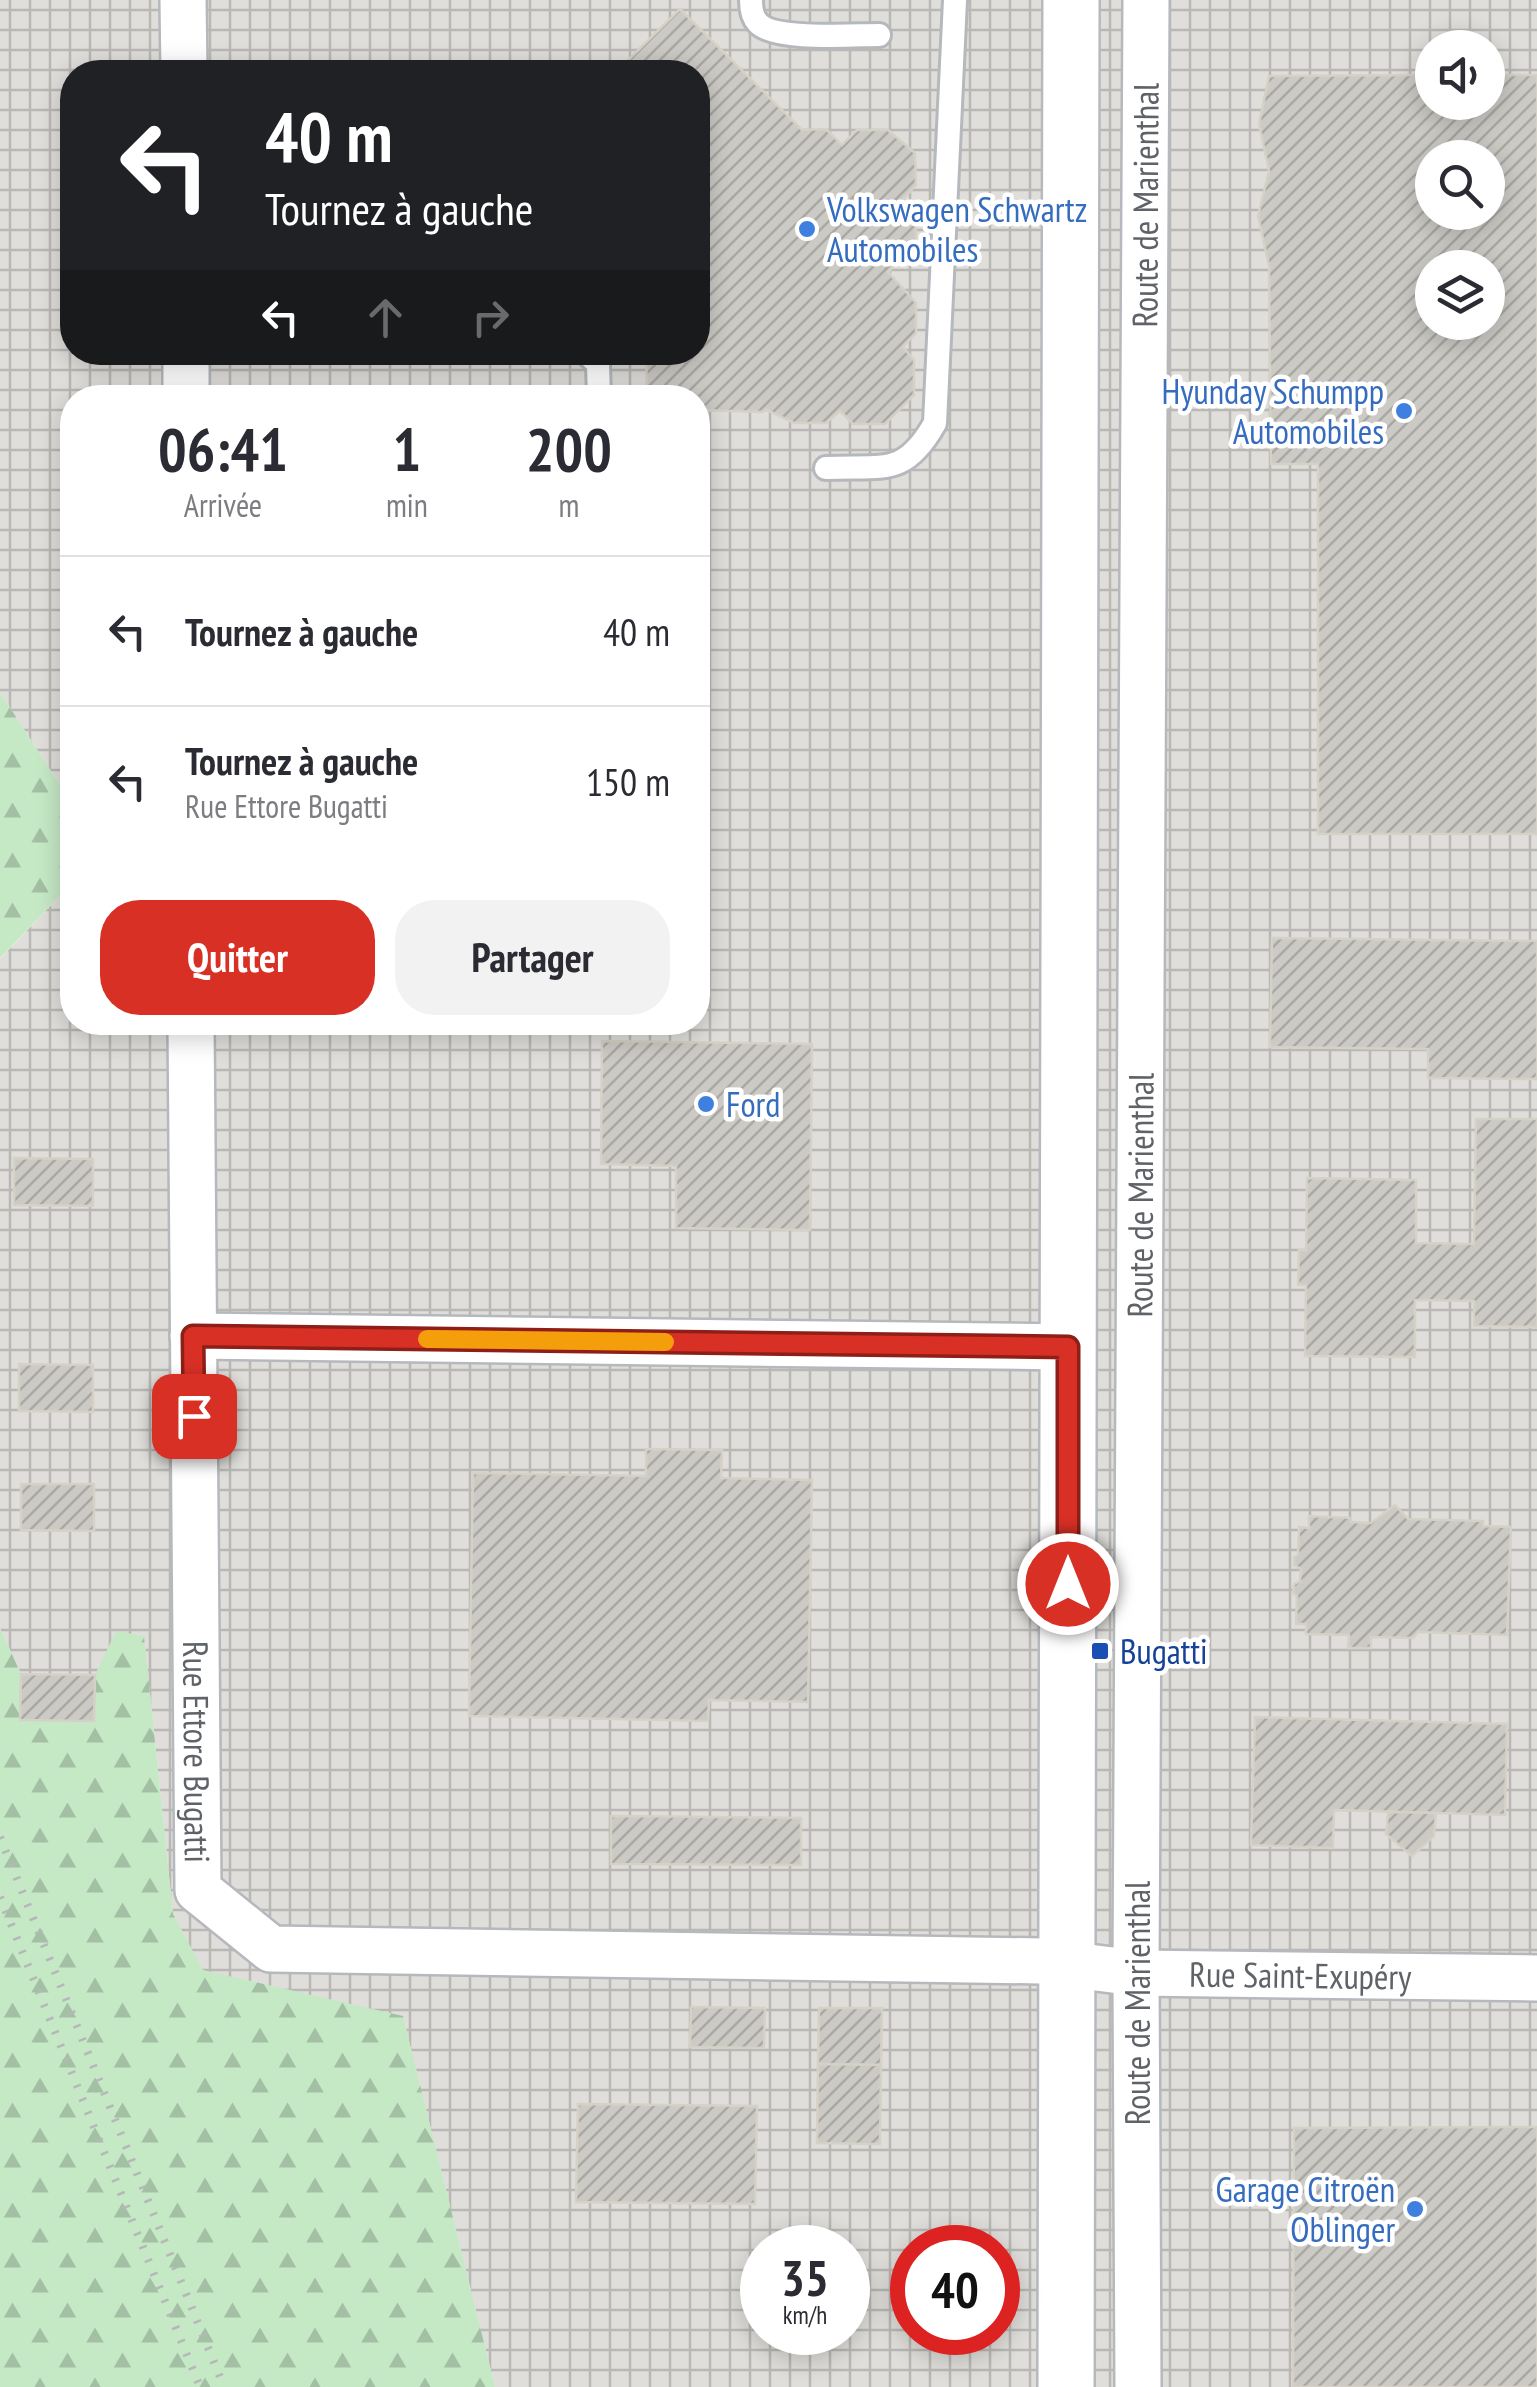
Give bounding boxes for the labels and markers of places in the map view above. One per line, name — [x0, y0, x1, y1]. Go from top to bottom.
place label: Volkswagen Schwartz Automobiles — [826, 186, 1087, 272]
marker: Volkswagen Schwartz Automobiles — [796, 218, 818, 240]
place label: Hyunday Schumpp Automobiles — [1162, 368, 1384, 454]
marker: Hyunday Schumpp Automobiles — [1393, 400, 1415, 422]
place label: Ford — [726, 1081, 780, 1127]
marker: Ford — [695, 1093, 717, 1115]
pin — [152, 1374, 237, 1459]
place label: Bugatti — [1120, 1628, 1208, 1674]
marker: Bugatti — [1089, 1640, 1111, 1662]
place label: Garage Citroën Oblinger — [1215, 2166, 1395, 2252]
marker: Garage Citroën Oblinger — [1404, 2198, 1426, 2220]

